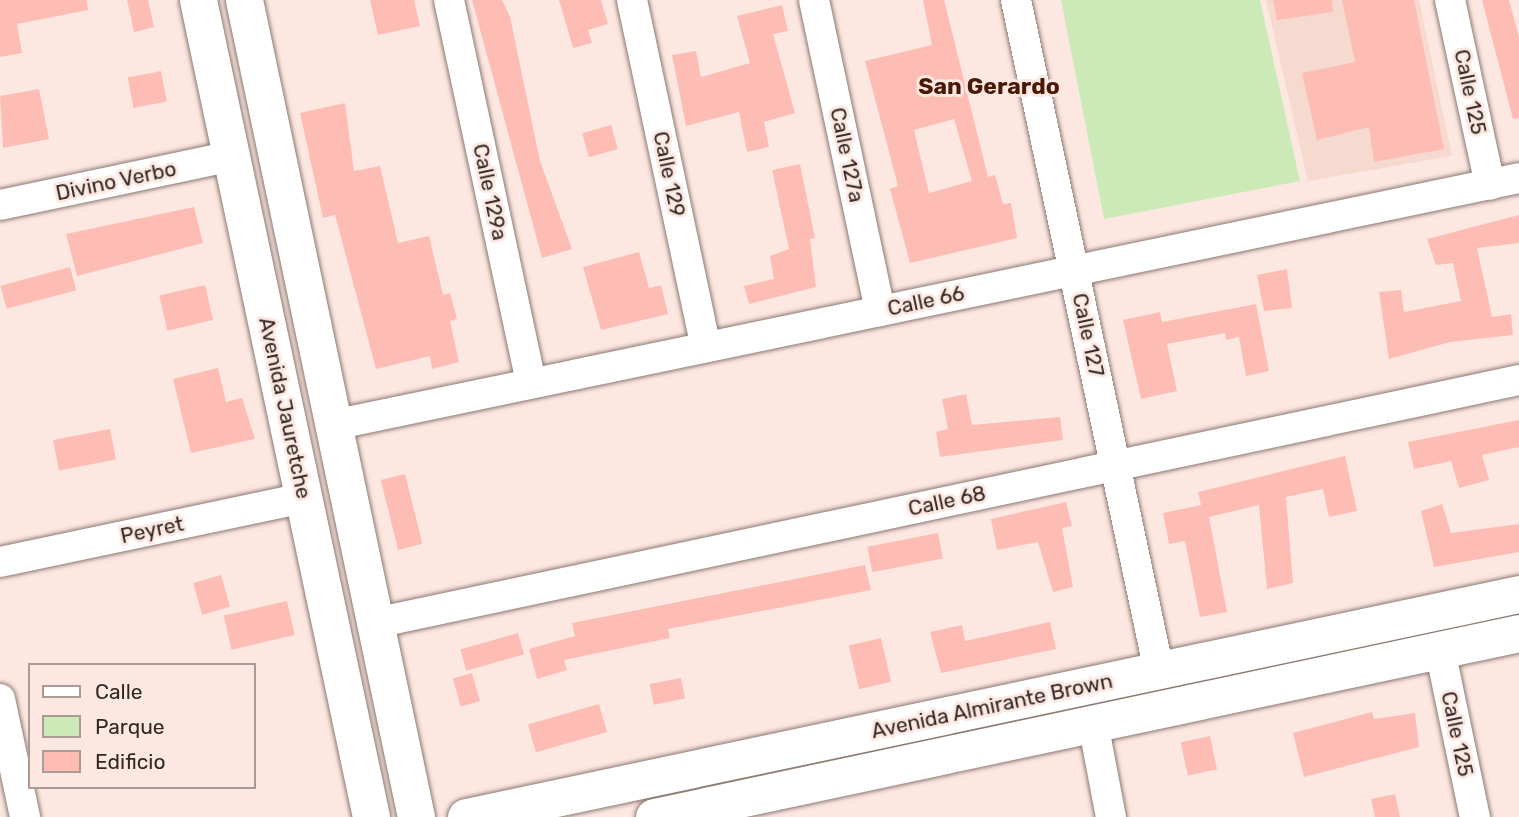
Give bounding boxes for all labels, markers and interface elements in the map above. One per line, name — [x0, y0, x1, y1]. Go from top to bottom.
street label: Calle 125 — [1449, 47, 1491, 137]
district label: San Gerardo — [918, 72, 1060, 100]
street label: Calle 127a — [825, 105, 869, 205]
street label: Calle 129 — [648, 129, 690, 219]
street label: Calle 129a — [467, 141, 513, 243]
street label: Divino Verbo — [53, 156, 179, 206]
street label: Calle 66 — [885, 281, 967, 321]
street label: Calle 127 — [1067, 291, 1109, 379]
street label: Avenida Jauretche — [253, 315, 317, 501]
street label: Calle 68 — [906, 480, 988, 522]
street label: Peyret — [118, 511, 186, 549]
legend — [28, 663, 256, 789]
street label: Avenida Almirante Brown — [869, 668, 1115, 744]
text: Calle — [95, 679, 143, 704]
street label: Calle 125 — [1436, 689, 1478, 779]
text: Parque — [95, 714, 165, 739]
text: Edificio — [95, 749, 165, 774]

